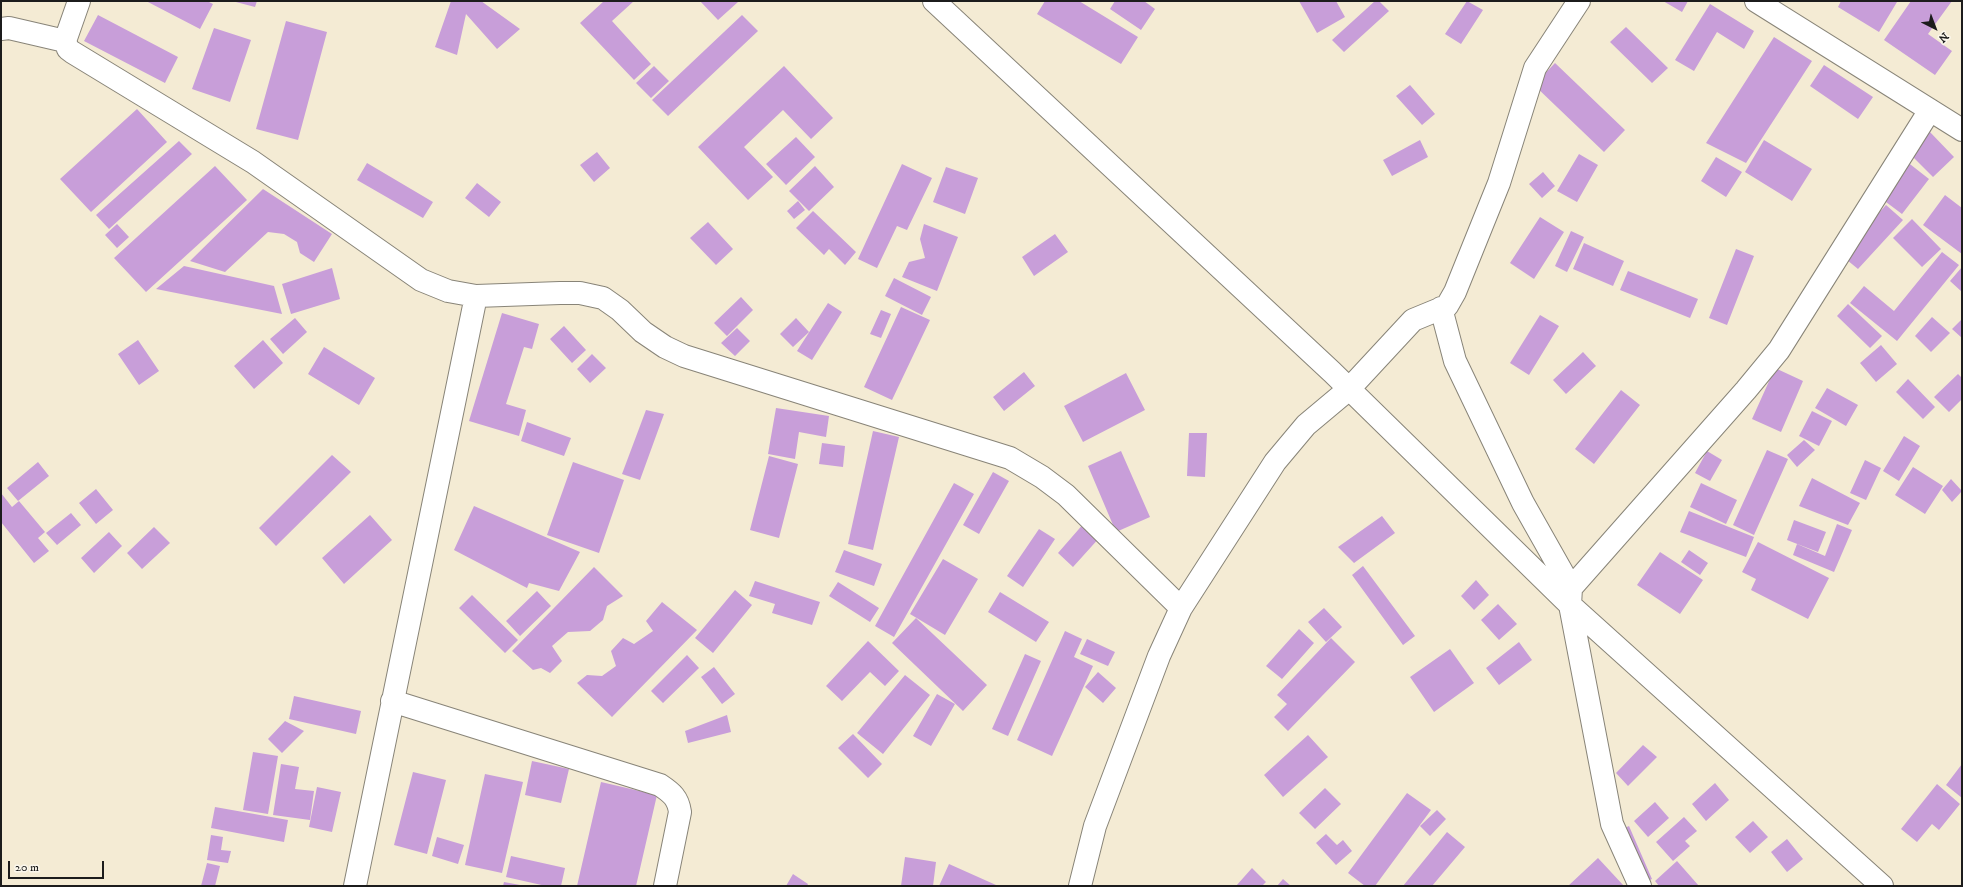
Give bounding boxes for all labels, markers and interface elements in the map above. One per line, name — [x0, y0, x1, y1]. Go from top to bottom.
north arrow — [1915, 8, 1955, 48]
text: N — [1935, 29, 1951, 45]
scale bar — [10, 853, 106, 879]
text: 20 m — [15, 860, 39, 875]

